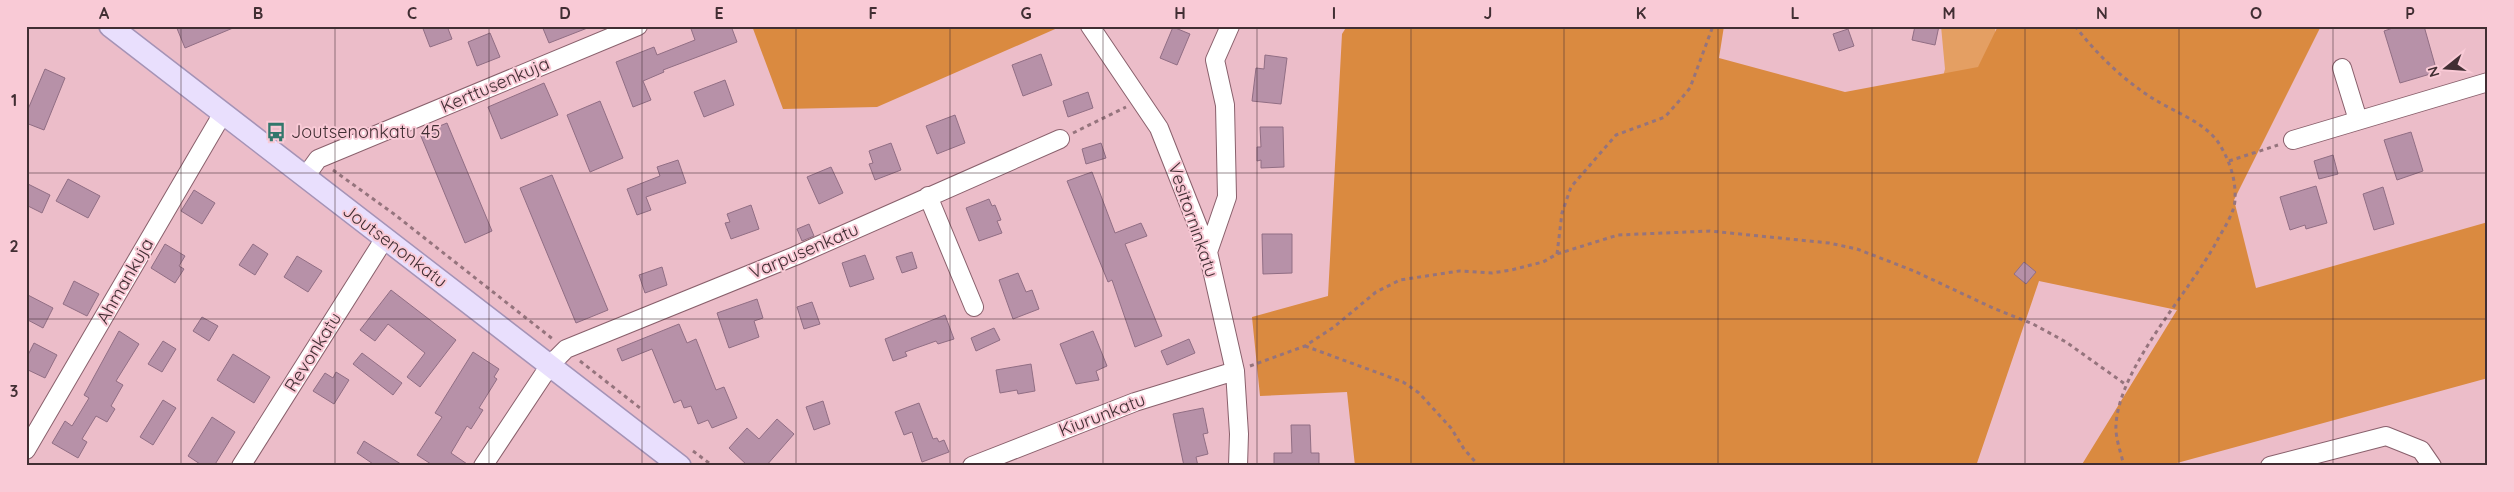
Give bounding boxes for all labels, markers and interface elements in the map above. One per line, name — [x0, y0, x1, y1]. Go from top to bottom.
text: A — [99, 3, 110, 23]
text: B — [253, 3, 263, 23]
text: C — [407, 3, 417, 23]
text: D — [559, 3, 571, 23]
text: E — [714, 3, 724, 23]
text: F — [869, 3, 878, 23]
text: G — [1020, 3, 1032, 23]
text: H — [1174, 3, 1186, 23]
text: I — [1332, 3, 1336, 23]
text: J — [1484, 3, 1492, 23]
text: K — [1636, 3, 1646, 23]
text: L — [1791, 3, 1800, 23]
text: M — [1942, 3, 1956, 23]
text: N — [2096, 3, 2108, 23]
text: O — [2250, 3, 2262, 23]
text: P — [2405, 3, 2415, 23]
north arrow — [2422, 42, 2472, 92]
street label: Kerttusenkuja — [437, 51, 553, 118]
text: N — [2423, 64, 2444, 79]
text: 1 — [11, 90, 17, 110]
place label: Joutsenonkatu 45 — [291, 120, 440, 143]
bus stop icon: Joutsenonkatu 45 — [265, 121, 287, 143]
street label: Vesitorninkatu — [1163, 160, 1224, 280]
street label: Joutsenonkatu — [338, 199, 452, 292]
street label: Varpusenkatu — [746, 217, 862, 284]
street label: Ahmankuja — [91, 234, 158, 328]
text: 2 — [9, 236, 19, 256]
street label: Revonkatu — [279, 308, 346, 396]
text: 3 — [10, 381, 18, 401]
street label: Kiurunkatu — [1055, 388, 1148, 442]

